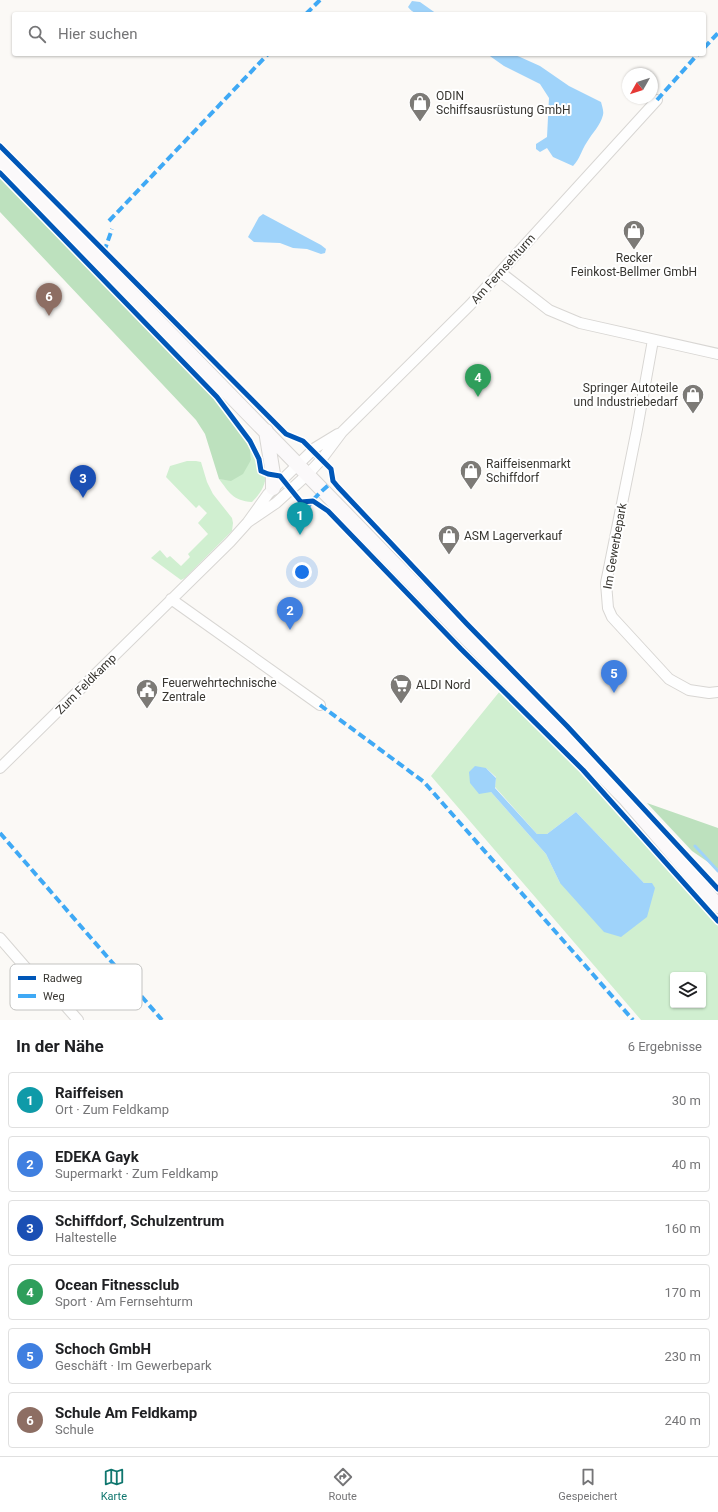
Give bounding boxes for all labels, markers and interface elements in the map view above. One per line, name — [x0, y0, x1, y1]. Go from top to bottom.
search box — [12, 12, 706, 56]
icon: search — [26, 23, 48, 45]
text: Hier suchen — [58, 25, 137, 43]
north arrow — [622, 68, 658, 104]
place label: ODIN Schiffsausrüstung GmbH — [436, 89, 571, 117]
shop icon: ODIN Schiffsausrüstung GmbH — [407, 90, 433, 123]
shop icon: Recker Feinkost-Bellmer GmbH — [621, 218, 647, 251]
street label: Am Fernsehturm — [468, 231, 538, 307]
place label: Recker Feinkost-Bellmer GmbH — [571, 251, 697, 279]
pin: 6 — [36, 283, 62, 316]
pin: 4 — [465, 364, 491, 397]
place label: Springer Autoteile und Industriebedarf — [574, 381, 679, 409]
shop icon: Springer Autoteile und Industriebedarf — [680, 382, 706, 415]
place label: Raiffeisenmarkt Schiffdorf — [486, 457, 571, 485]
shop icon: Raiffeisenmarkt Schiffdorf — [458, 458, 484, 491]
pin: 3 — [70, 465, 96, 498]
street label: Im Gewerbepark — [601, 501, 630, 590]
pin: 1 — [287, 502, 313, 535]
shop icon: ASM Lagerverkauf — [436, 523, 462, 556]
place label: ASM Lagerverkauf — [464, 529, 563, 543]
your location — [292, 562, 312, 582]
pin: 2 — [277, 597, 303, 630]
street label: Zum Feldkamp — [53, 651, 119, 717]
pin: 5 — [601, 660, 627, 693]
supermarket icon: ALDI Nord — [388, 672, 414, 705]
place label: Feuerwehrtechnische Zentrale — [162, 676, 277, 704]
public building icon: Feuerwehrtechnische Zentrale — [134, 677, 160, 710]
place label: ALDI Nord — [416, 678, 471, 692]
legend — [10, 964, 142, 1010]
text: Radweg — [43, 972, 82, 985]
map controls — [670, 972, 706, 1008]
button: layers — [670, 972, 706, 1008]
text: Weg — [43, 990, 65, 1003]
text: In der Nähe — [16, 1036, 104, 1056]
text: 6 Ergebnisse — [628, 1039, 702, 1054]
text: Raiffeisen — [55, 1084, 123, 1102]
text: 1 — [26, 1093, 34, 1108]
text: 30 m — [672, 1093, 701, 1108]
text: Ort · Zum Feldkamp — [55, 1102, 169, 1117]
text: EDEKA Gayk — [55, 1148, 139, 1166]
text: 2 — [26, 1157, 34, 1172]
text: 40 m — [672, 1157, 701, 1172]
text: Supermarkt · Zum Feldkamp — [55, 1166, 218, 1181]
text: Schiffdorf, Schulzentrum — [55, 1212, 224, 1230]
text: 3 — [26, 1221, 34, 1236]
text: 160 m — [664, 1221, 701, 1236]
text: Haltestelle — [55, 1230, 117, 1245]
text: Ocean Fitnessclub — [55, 1276, 179, 1294]
text: 4 — [26, 1285, 34, 1300]
text: 170 m — [664, 1285, 701, 1300]
text: Sport · Am Fernsehturm — [55, 1294, 193, 1309]
text: Schoch GmbH — [55, 1340, 151, 1358]
text: 5 — [26, 1349, 34, 1364]
text: 230 m — [664, 1349, 701, 1364]
text: Geschäft · Im Gewerbepark — [55, 1358, 212, 1373]
text: Schule Am Feldkamp — [55, 1404, 197, 1422]
text: 6 — [26, 1413, 34, 1428]
text: 240 m — [664, 1413, 701, 1428]
text: Schule — [55, 1422, 94, 1437]
tab: Karte — [101, 1466, 127, 1503]
tab: Route — [328, 1466, 357, 1503]
tab: Gespeichert — [558, 1466, 617, 1503]

